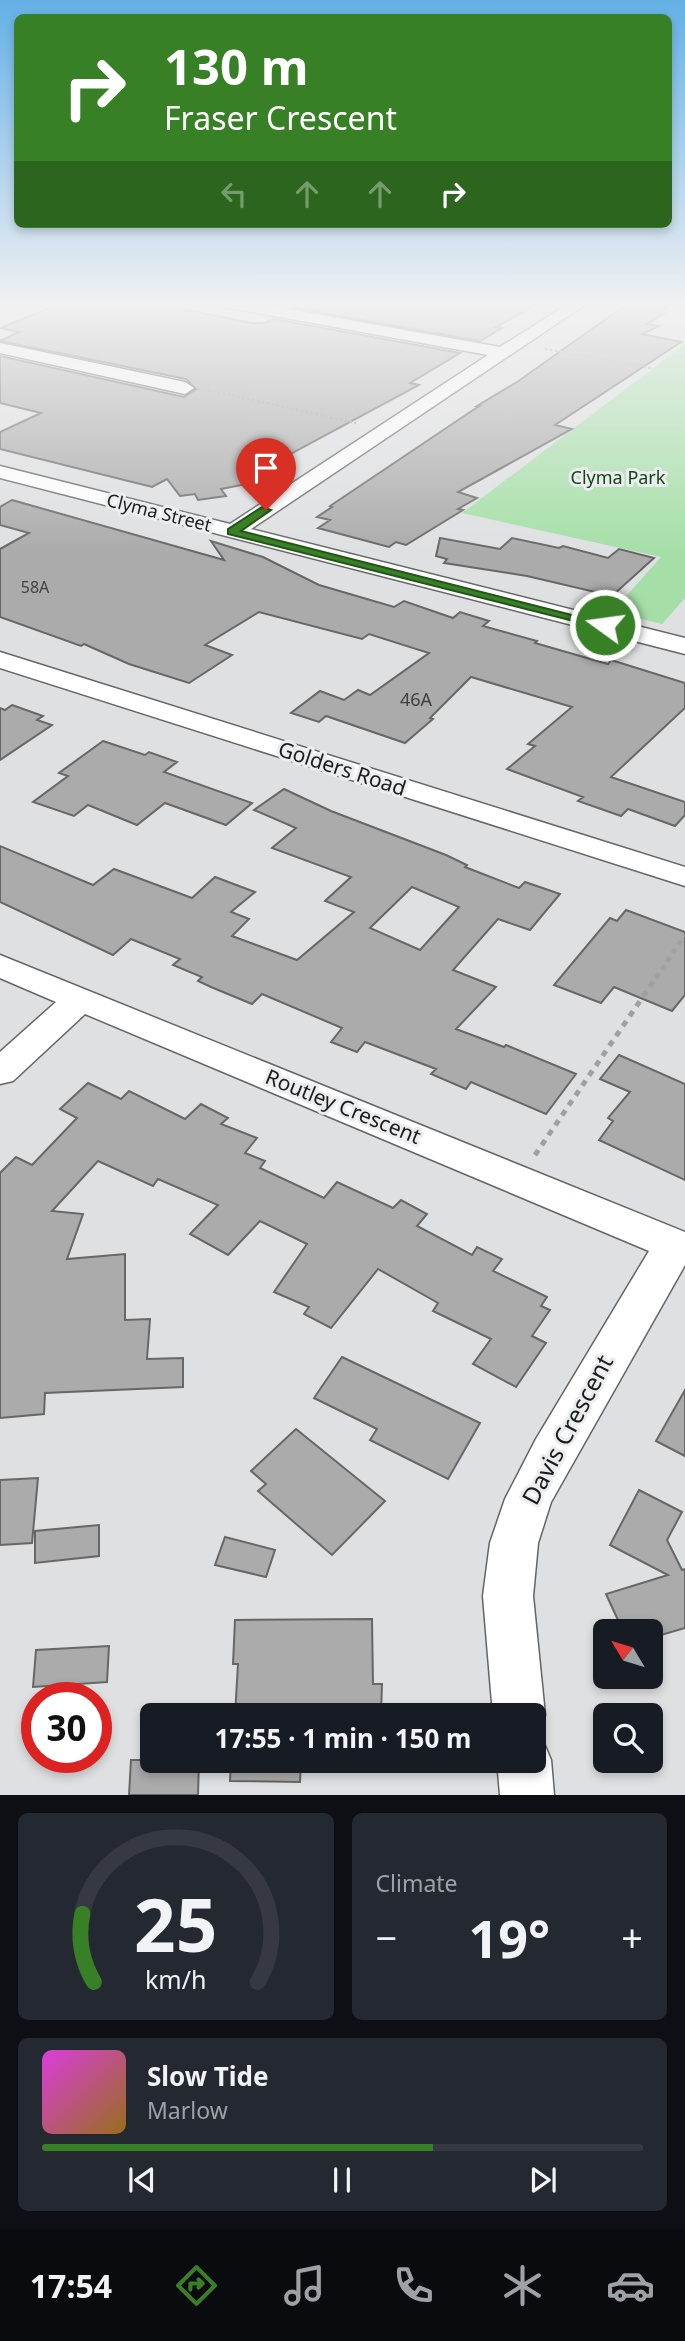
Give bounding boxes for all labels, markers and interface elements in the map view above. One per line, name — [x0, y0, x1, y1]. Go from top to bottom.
text: 130 m — [164, 33, 309, 99]
icon: right — [49, 42, 140, 133]
text: Fraser Crescent — [164, 96, 397, 139]
icon: left — [215, 175, 253, 213]
icon: ahead — [288, 175, 326, 213]
icon: ahead — [361, 175, 399, 213]
icon: right — [434, 175, 472, 213]
pin — [236, 438, 296, 510]
icon: arrive — [247, 449, 285, 487]
park label: Clyma Park — [571, 465, 666, 489]
street label: Clyma Street — [104, 487, 215, 537]
house number: 58A — [21, 576, 50, 598]
position arrow — [568, 588, 642, 662]
house number: 46A — [400, 687, 433, 711]
street label: Golders Road — [275, 734, 410, 802]
street label: Routley Crescent — [262, 1062, 426, 1150]
street label: Davis Crescent — [513, 1348, 620, 1510]
north arrow — [593, 1619, 663, 1689]
map controls — [593, 1619, 663, 1773]
speed limit sign: 30 — [21, 1682, 112, 1773]
button: search — [593, 1703, 663, 1773]
text: 17:55 · 1 min · 150 m — [215, 1720, 471, 1756]
text: Climate — [376, 1867, 458, 1899]
text: 25 — [134, 1875, 217, 1974]
text: 19° — [468, 1902, 550, 1973]
text: − — [376, 1911, 397, 1963]
text: + — [621, 1911, 643, 1963]
text: km/h — [145, 1962, 207, 1996]
text: Slow Tide — [147, 2058, 269, 2094]
text: Marlow — [147, 2094, 228, 2126]
icon: previous — [123, 2161, 161, 2199]
icon: pause — [323, 2161, 361, 2199]
icon: next — [524, 2161, 562, 2199]
icon: directions — [172, 2261, 221, 2310]
icon: music — [280, 2261, 329, 2310]
icon: phone — [389, 2261, 438, 2310]
icon: climate — [498, 2261, 547, 2310]
icon: car — [606, 2261, 655, 2310]
text: 17:54 — [30, 2264, 112, 2307]

